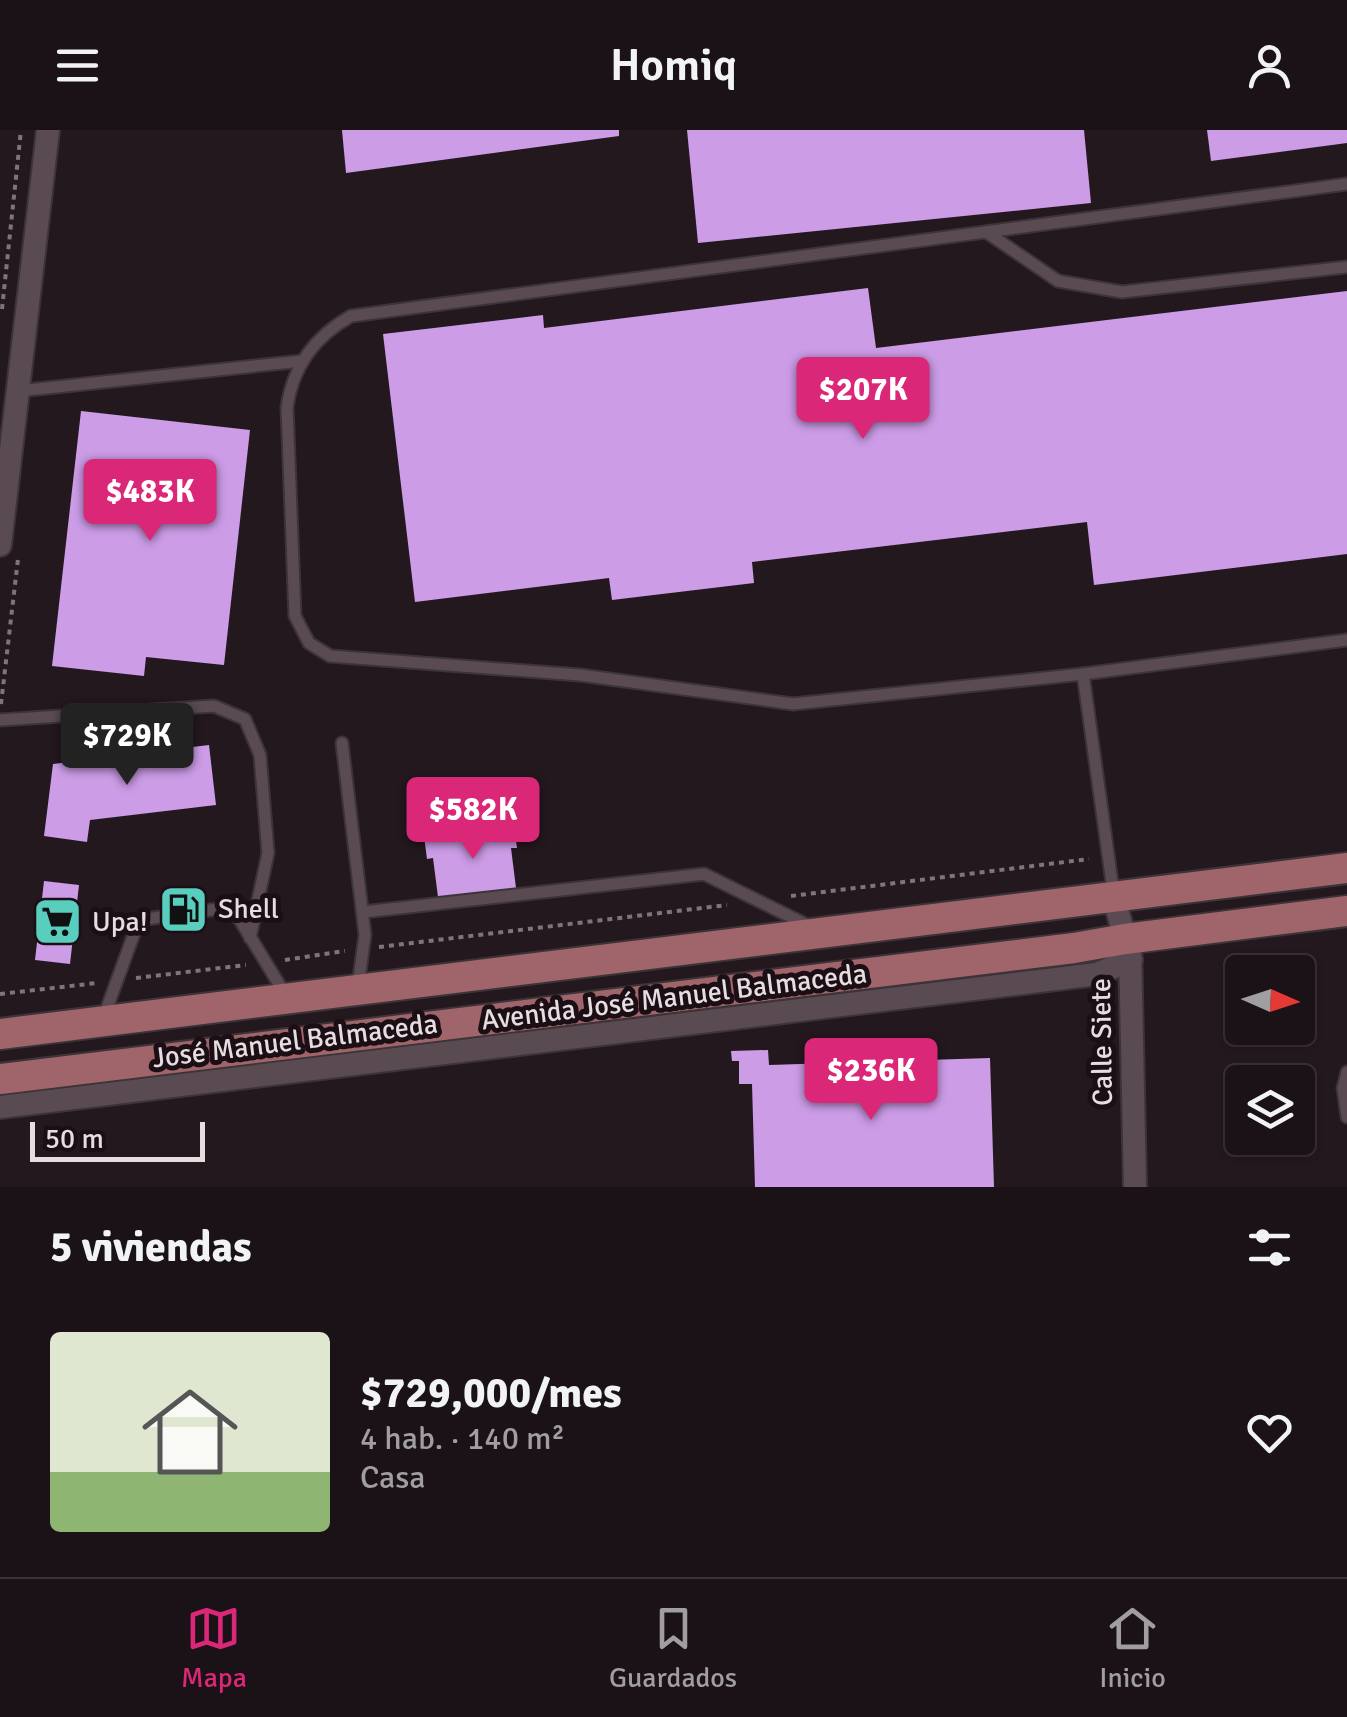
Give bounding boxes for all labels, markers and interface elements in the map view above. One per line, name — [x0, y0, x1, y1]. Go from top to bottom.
icon: menu — [50, 38, 105, 93]
text: Homiq — [610, 38, 737, 93]
icon: person — [1242, 38, 1297, 93]
pin: $207K — [793, 357, 933, 442]
text: $207K — [819, 370, 907, 409]
pin: $483K — [80, 459, 220, 544]
text: $483K — [106, 472, 194, 511]
pin: $729K — [57, 703, 197, 788]
text: $729K — [83, 716, 171, 755]
pin: $582K — [403, 777, 543, 862]
text: $582K — [429, 790, 517, 829]
fuel station icon: Shell — [157, 883, 209, 935]
place label: Shell — [218, 892, 279, 926]
supermarket icon: Upa! — [31, 896, 83, 948]
place label: Upa! — [92, 905, 148, 939]
north arrow — [1225, 955, 1315, 1045]
map controls — [1225, 955, 1315, 1155]
street label: Avenida José Manuel Balmaceda — [479, 956, 869, 1038]
street label: Calle Siete — [1084, 978, 1120, 1106]
street label: José Manuel Balmaceda — [150, 1007, 440, 1075]
pin: $236K — [801, 1038, 941, 1123]
text: $236K — [827, 1051, 915, 1090]
button: layers — [1225, 1065, 1315, 1155]
scale bar — [30, 1117, 205, 1162]
text: 50 m — [45, 1122, 104, 1156]
icon: filters — [1242, 1220, 1297, 1275]
text: 5 viviendas — [50, 1222, 252, 1273]
text: $729,000/mes — [360, 1368, 622, 1419]
icon: home — [130, 1372, 250, 1492]
icon: heart — [1242, 1405, 1297, 1460]
text: 4 hab. · 140 m² — [360, 1419, 565, 1458]
text: Casa — [360, 1458, 426, 1497]
tab: Mapa — [181, 1601, 247, 1695]
tab: Guardados — [609, 1601, 737, 1695]
tab: Inicio — [1099, 1601, 1166, 1695]

